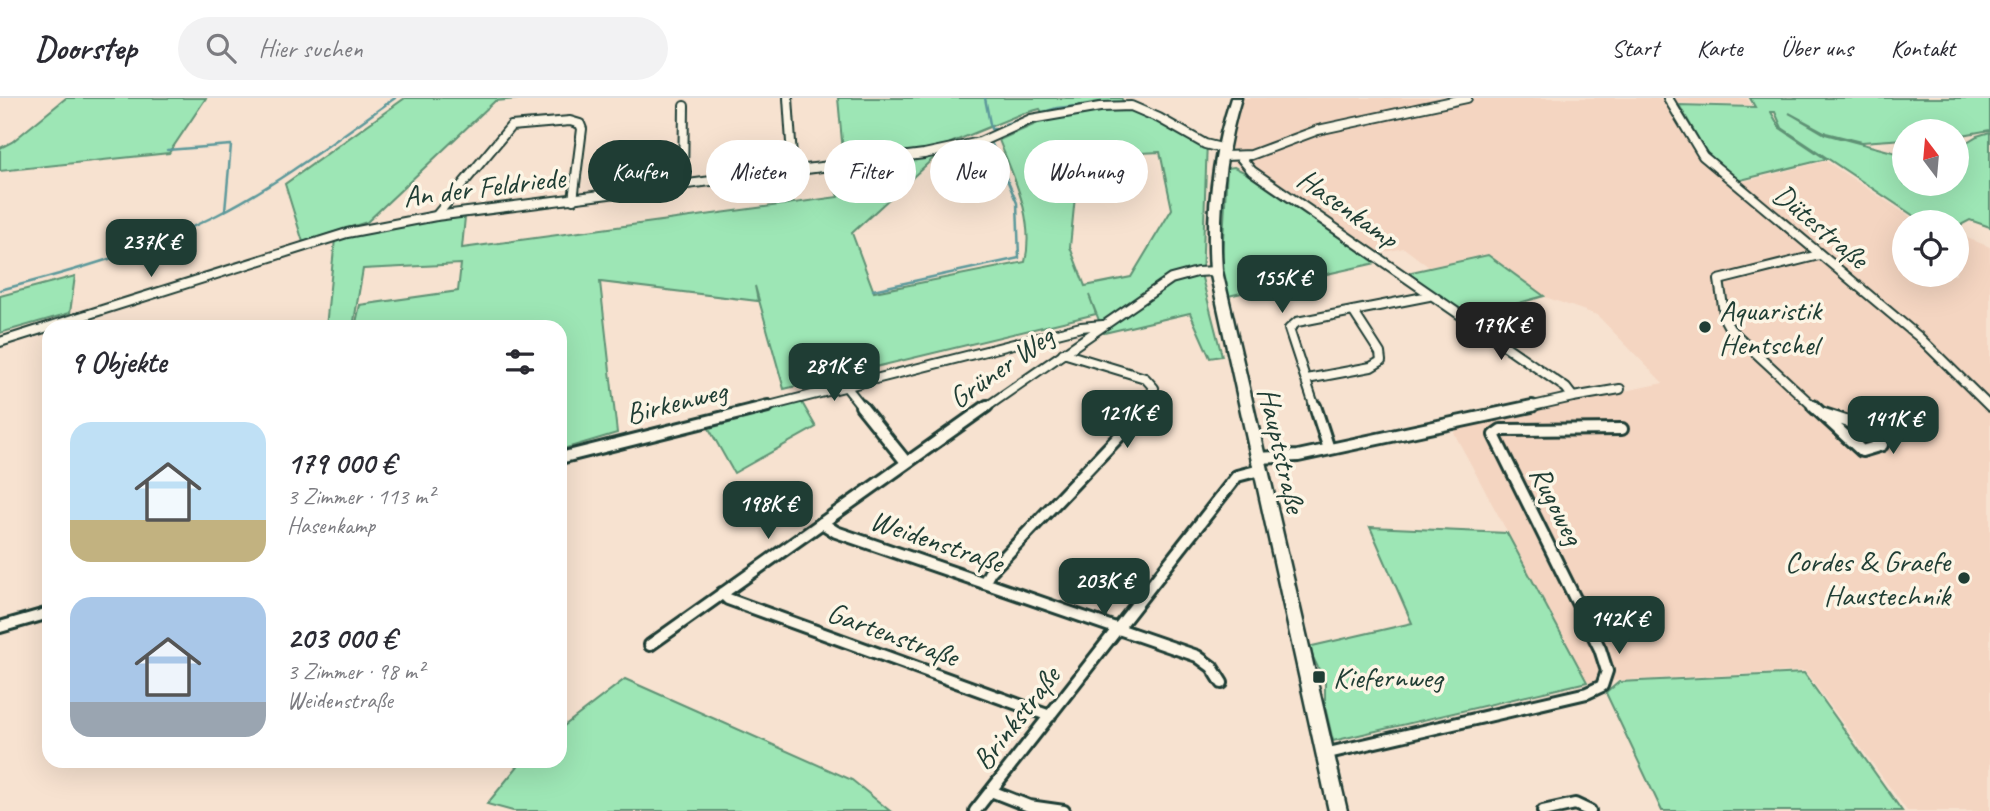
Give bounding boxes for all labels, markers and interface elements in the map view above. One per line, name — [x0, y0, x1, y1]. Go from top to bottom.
search box — [178, 17, 668, 80]
text: Doorstep — [35, 27, 136, 69]
icon: search — [202, 29, 240, 67]
text: Hier suchen — [258, 32, 363, 65]
text: Start — [1612, 33, 1659, 63]
text: Karte — [1697, 33, 1743, 63]
text: Über uns — [1781, 33, 1853, 63]
text: Kontakt — [1891, 33, 1955, 63]
north arrow — [1892, 119, 1969, 196]
map controls — [1892, 119, 1969, 287]
chip: Kaufen — [588, 140, 692, 203]
chip: Mieten — [706, 140, 810, 203]
chip: Filter — [824, 140, 916, 203]
chip: Neu — [930, 140, 1010, 203]
chip: Wohnung — [1024, 140, 1148, 203]
street label: An der Feldriede — [401, 158, 569, 216]
street label: Hasenkamp — [1290, 159, 1407, 257]
street label: Dütestraße — [1766, 175, 1878, 278]
button: locate — [1892, 210, 1969, 287]
pin: 237K € — [94, 220, 208, 279]
text: 237K € — [122, 227, 180, 256]
pin: 155K € — [1225, 256, 1339, 315]
text: 155K € — [1253, 263, 1311, 292]
place label: Aquaristik Hentschel — [1719, 291, 1823, 363]
pin: 179K € — [1444, 302, 1558, 362]
text: 179K € — [1472, 310, 1530, 339]
street label: Grüner Weg — [941, 316, 1063, 417]
marker: Aquaristik Hentschel — [1697, 319, 1713, 335]
text: 9 Objekte — [70, 343, 166, 381]
icon: filters — [501, 343, 539, 381]
pin: 281K € — [777, 344, 891, 403]
text: 281K € — [805, 351, 863, 380]
street label: Birkenweg — [622, 371, 733, 433]
street label: Hauptstraße — [1249, 384, 1315, 518]
pin: 121K € — [1070, 390, 1184, 450]
pin: 141K € — [1836, 396, 1950, 456]
text: 121K € — [1098, 398, 1156, 427]
text: 141K € — [1864, 404, 1922, 433]
text: 179 000 € — [287, 444, 396, 482]
icon: home — [126, 450, 210, 534]
street label: Rugoweg — [1521, 459, 1594, 553]
text: 3 Zimmer · 113 m² — [287, 482, 434, 511]
pin: 198K € — [711, 482, 825, 541]
text: 198K € — [739, 489, 797, 518]
street label: Weidenstraße — [866, 501, 1011, 582]
text: Hasenkamp — [287, 511, 375, 540]
place label: Cordes & Graefe Haustechnik — [1785, 542, 1952, 614]
pin: 203K € — [1047, 559, 1161, 618]
text: 203K € — [1075, 566, 1133, 595]
marker: Cordes & Graefe Haustechnik — [1956, 570, 1972, 586]
street label: Gartenstraße — [822, 593, 966, 676]
pin: 142K € — [1562, 596, 1676, 656]
text: 142K € — [1590, 604, 1648, 633]
text: 203 000 € — [287, 619, 396, 657]
icon: home — [126, 625, 210, 709]
text: 3 Zimmer · 98 m² — [287, 657, 424, 686]
street label: Brinkstraße — [964, 657, 1070, 777]
place label: Kiefernweg — [1333, 658, 1445, 696]
marker: Kiefernweg — [1311, 669, 1327, 685]
text: Weidenstraße — [287, 686, 393, 715]

